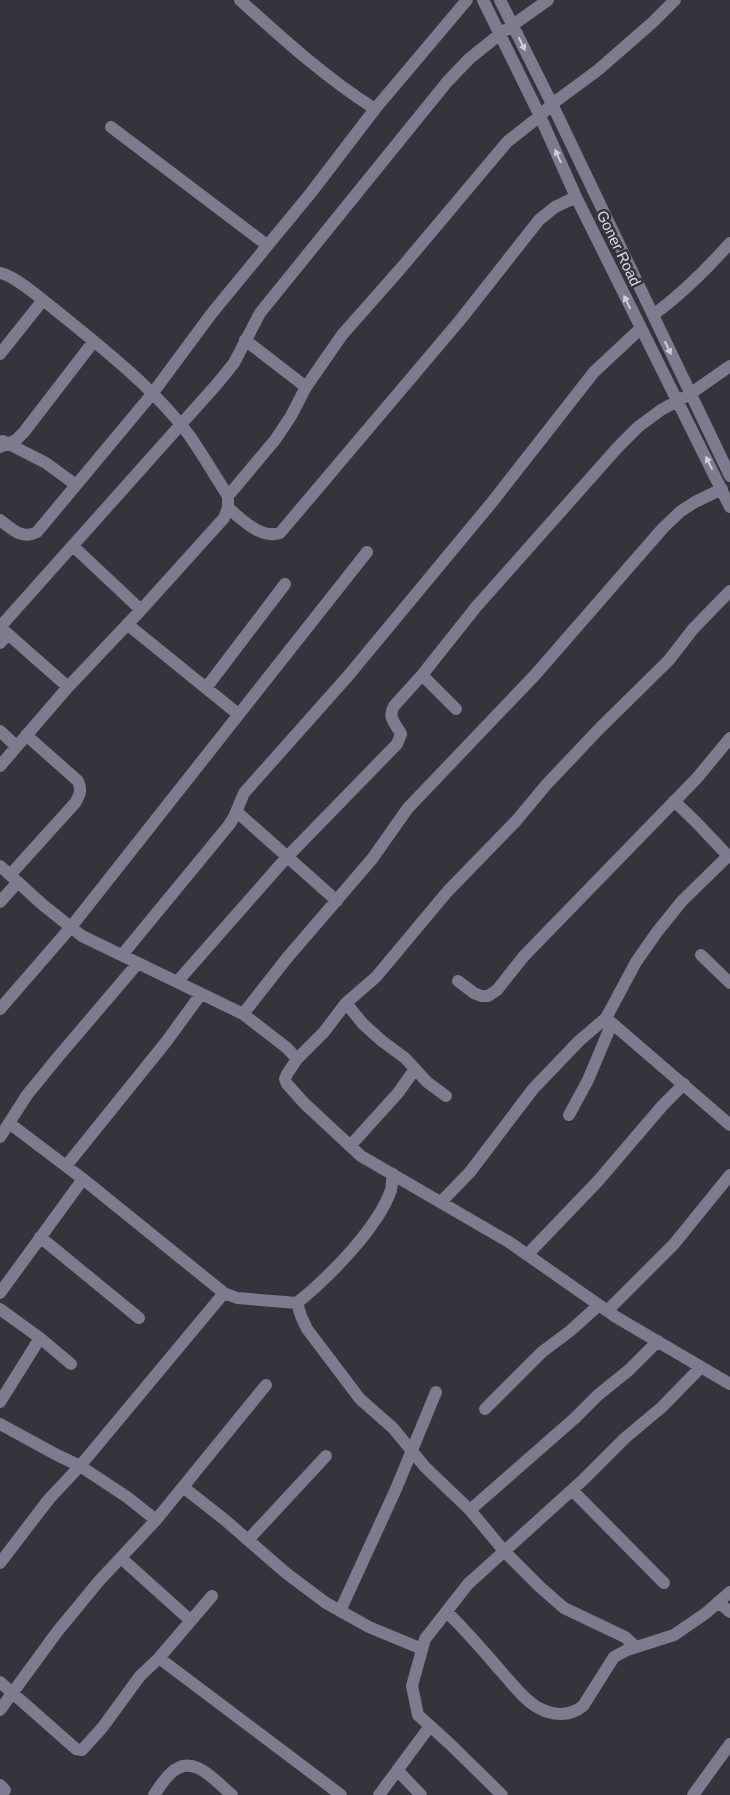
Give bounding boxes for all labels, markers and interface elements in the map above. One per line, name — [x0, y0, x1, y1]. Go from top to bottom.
one-way arrow — [518, 37, 526, 51]
one-way arrow — [553, 149, 561, 163]
street label: Goner Road — [593, 208, 645, 288]
one-way arrow — [623, 295, 631, 309]
one-way arrow — [664, 341, 672, 355]
one-way arrow — [704, 456, 712, 470]

